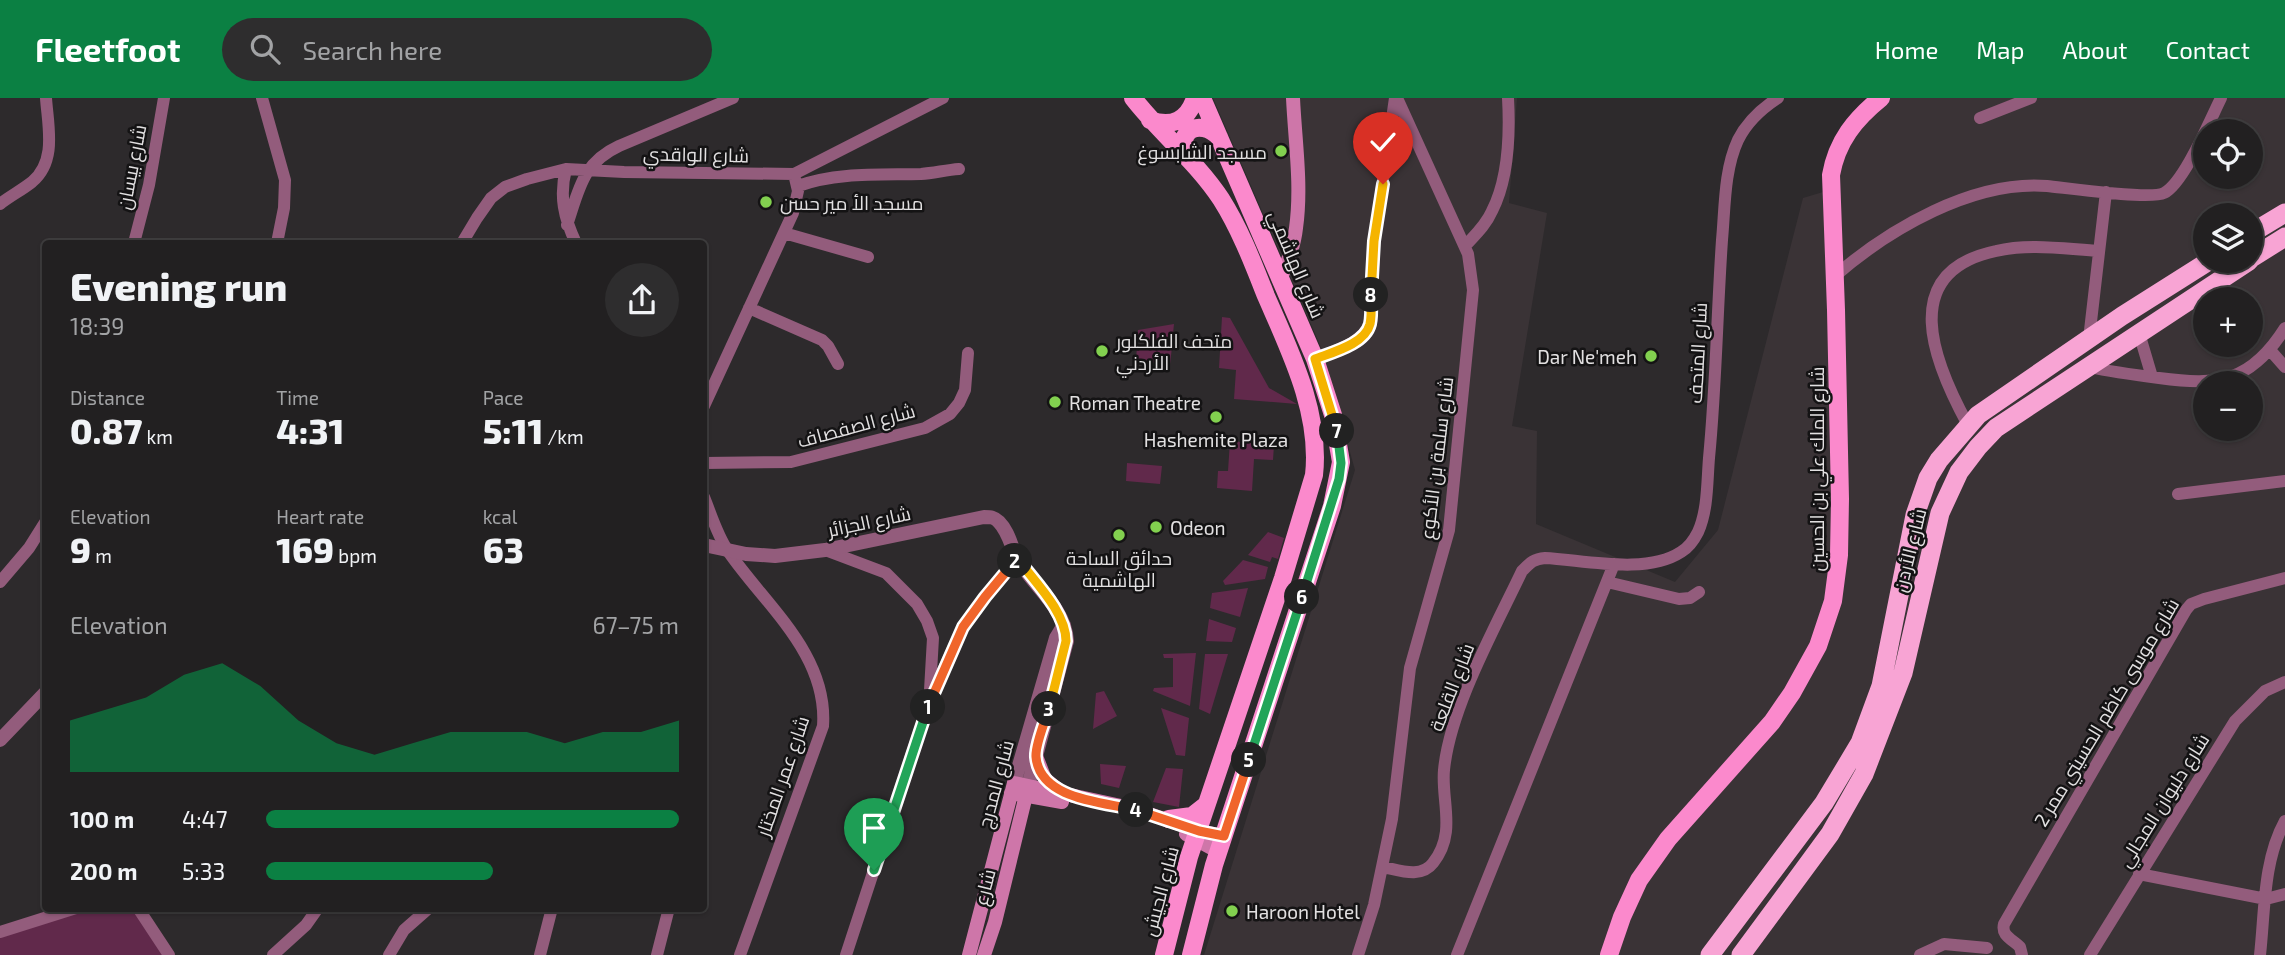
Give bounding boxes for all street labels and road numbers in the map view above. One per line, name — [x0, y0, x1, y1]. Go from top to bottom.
street label: شارع بيسان — [111, 122, 153, 212]
street label: شارع الواقدي — [643, 142, 749, 170]
street label: شارع الهاشمي — [1260, 207, 1330, 323]
street label: شارع المتحف — [1683, 302, 1714, 404]
street label: شارع الملك علي بن الحسين — [1805, 367, 1832, 571]
street label: شارع سلمة بن الأكوع — [1415, 375, 1460, 541]
street label: شارع الصفصاف — [795, 398, 918, 455]
street label: شارع الجزائر — [824, 501, 913, 544]
street label: شارع الأردن — [1888, 506, 1933, 595]
street label: شارع موسى كاظم الحسيني ممر 2 — [2029, 594, 2187, 832]
street label: شارع القلعة — [1424, 640, 1481, 735]
street label: شارع عمر المختار — [750, 713, 816, 841]
street label: شارع دليوان المجالي — [2113, 729, 2217, 873]
street label: شارع المدرج — [972, 737, 1021, 831]
street label: شارع الجيش — [1137, 844, 1186, 939]
street label: شارع — [968, 866, 1003, 908]

